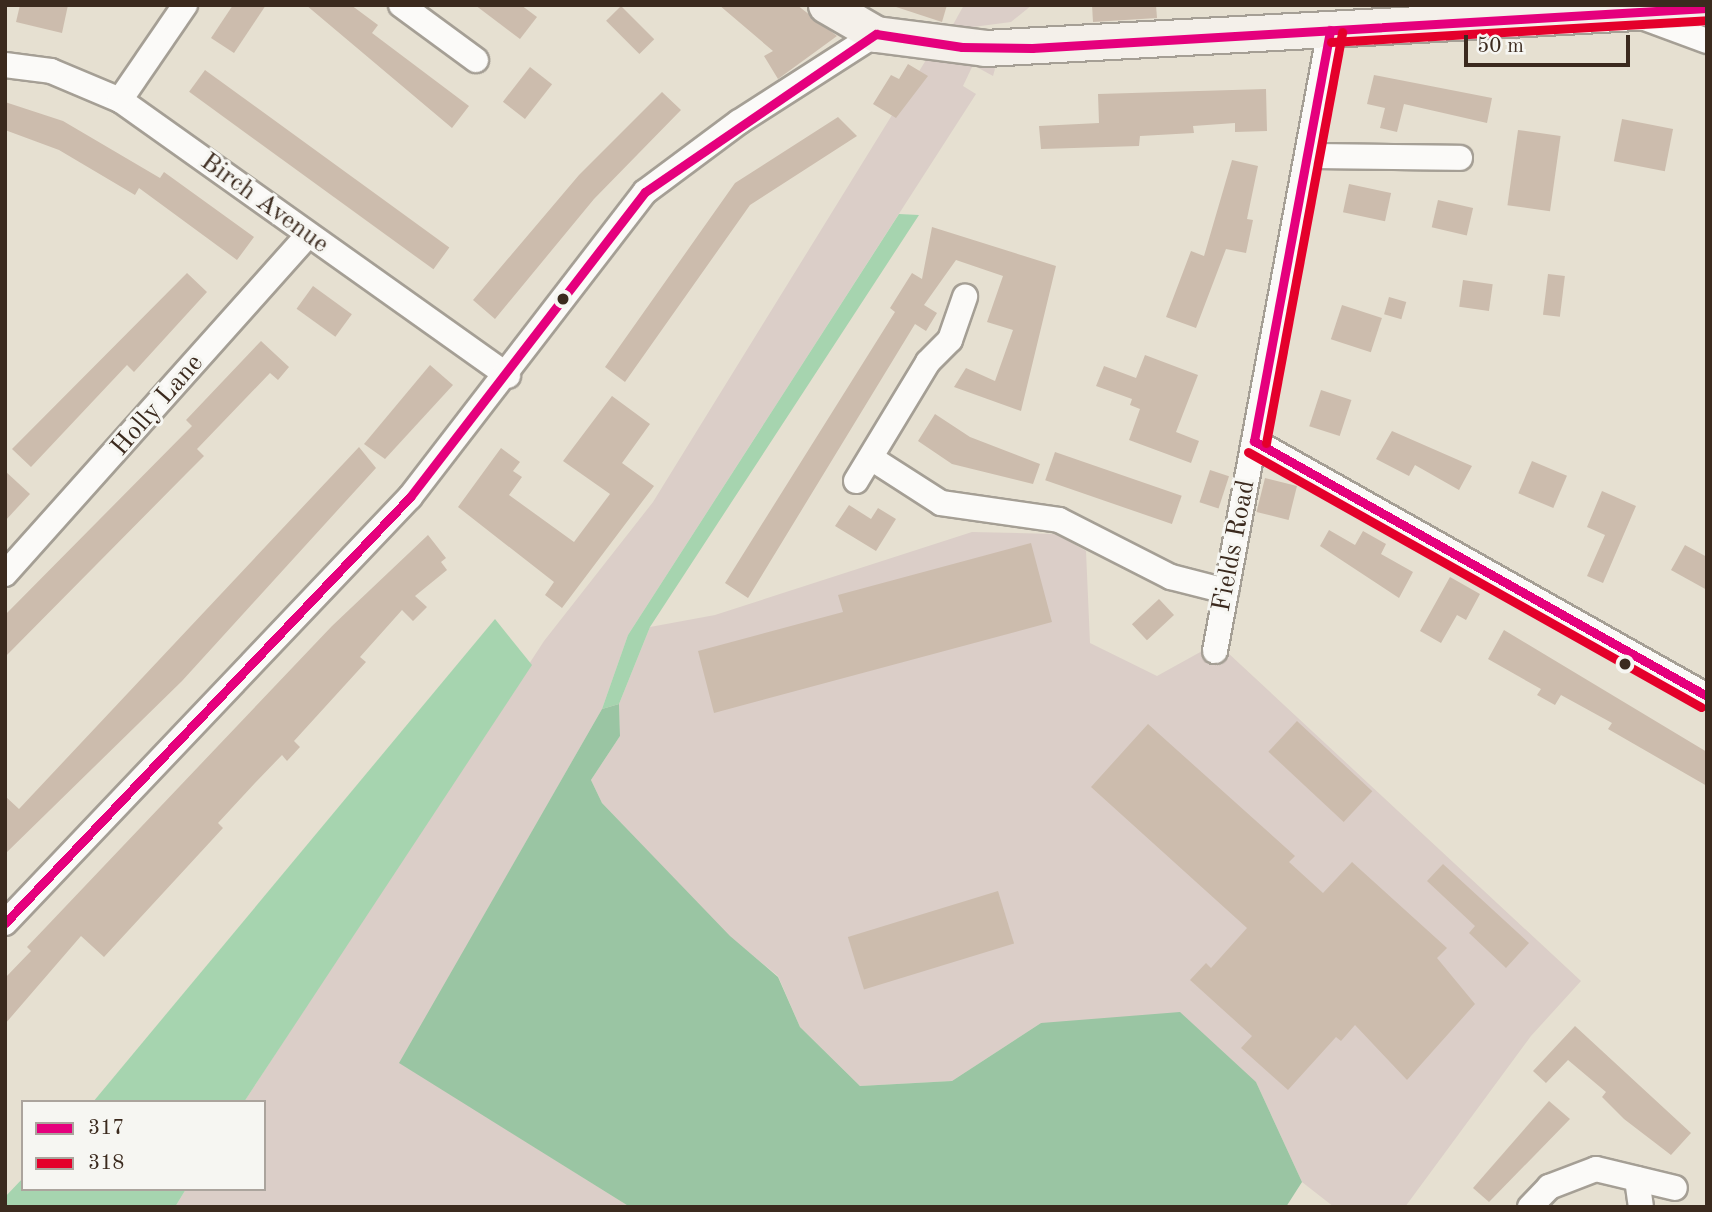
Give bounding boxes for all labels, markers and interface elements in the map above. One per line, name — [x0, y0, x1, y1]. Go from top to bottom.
scale bar — [1467, 21, 1633, 65]
text: 50 m — [1477, 36, 1524, 57]
street label: Birch Avenue — [194, 147, 334, 261]
unlabelled marker — [556, 292, 570, 306]
street label: Holly Lane — [105, 349, 211, 463]
street label: Fields Road — [1207, 477, 1263, 615]
unlabelled marker — [1618, 657, 1632, 671]
legend — [21, 1100, 266, 1191]
text: 317 — [88, 1118, 125, 1139]
text: 318 — [88, 1153, 125, 1174]

